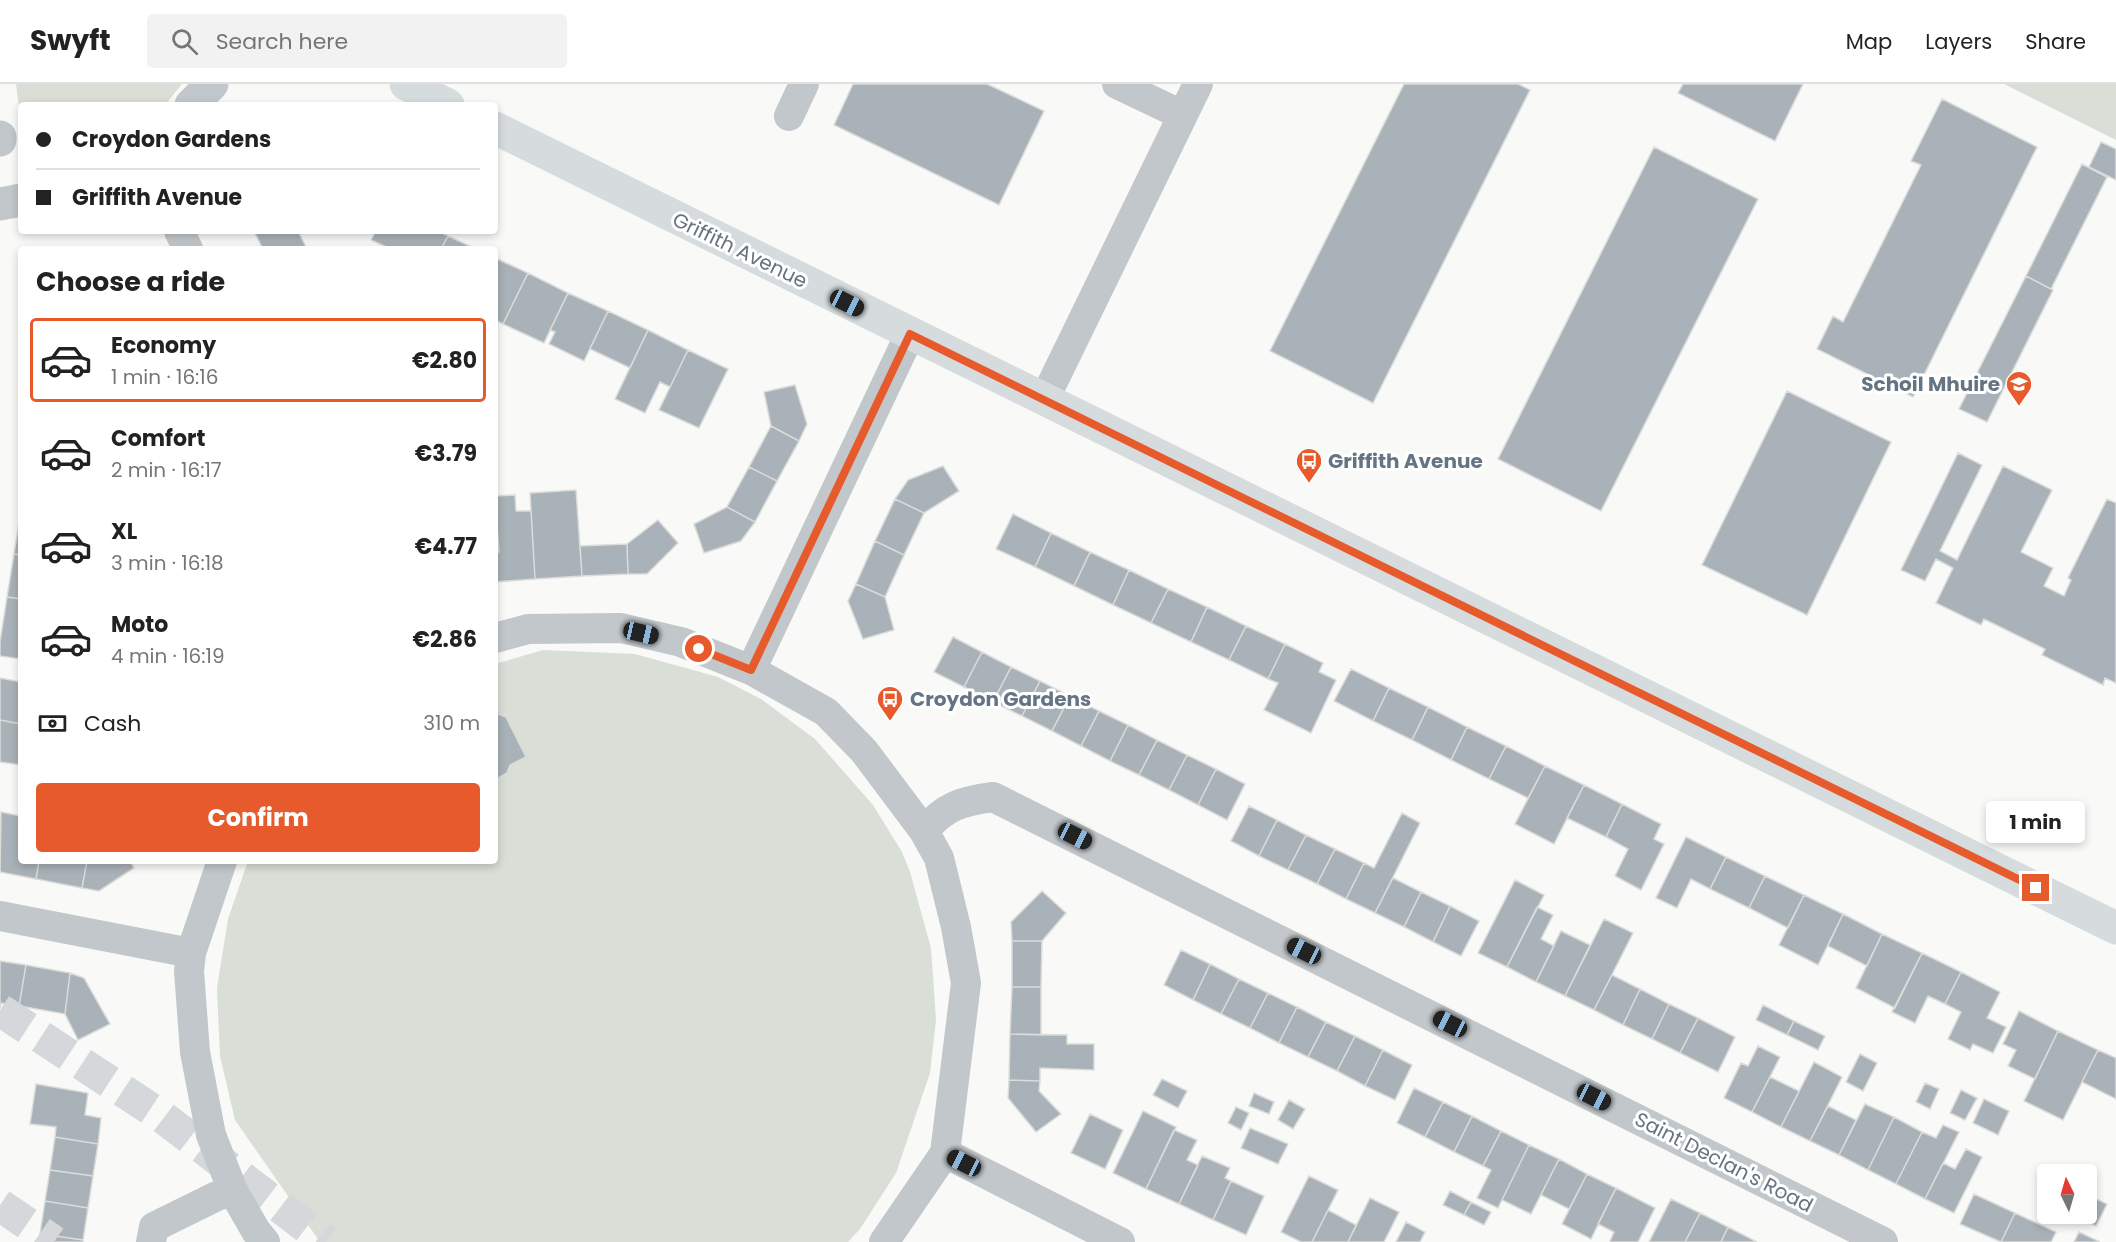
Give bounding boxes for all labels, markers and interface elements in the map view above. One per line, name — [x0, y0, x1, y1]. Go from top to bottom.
search box — [147, 14, 567, 68]
text: Swyft — [30, 21, 111, 60]
icon: search — [168, 25, 201, 58]
text: Search here — [216, 26, 348, 57]
text: Map — [1846, 27, 1892, 56]
text: Layers — [1925, 27, 1992, 56]
text: Share — [2025, 27, 2086, 56]
text: Croydon Gardens — [72, 124, 271, 155]
text: Griffith Avenue — [72, 182, 242, 213]
street label: Griffith Avenue — [668, 205, 812, 295]
text: Choose a ride — [36, 263, 225, 300]
car — [827, 287, 867, 319]
text: Economy — [111, 330, 216, 361]
icon: car — [39, 333, 93, 387]
text: €2.80 — [412, 345, 477, 376]
text: 1 min · 16:16 — [111, 363, 218, 391]
school or university icon: Schoil Mhuire — [2004, 369, 2034, 407]
place label: Schoil Mhuire — [1861, 370, 2000, 398]
text: Comfort — [111, 423, 205, 454]
icon: car — [39, 426, 93, 480]
text: €3.79 — [415, 438, 477, 469]
bus stop icon: Griffith Avenue — [1294, 446, 1324, 484]
place label: Griffith Avenue — [1328, 447, 1483, 475]
text: 2 min · 16:17 — [111, 456, 222, 484]
text: XL — [111, 516, 137, 547]
icon: car — [39, 519, 93, 573]
text: €4.77 — [415, 531, 477, 562]
text: 3 min · 16:18 — [111, 549, 224, 577]
text: Moto — [111, 609, 168, 640]
icon: car — [39, 612, 93, 666]
car — [621, 620, 661, 646]
text: €2.86 — [412, 624, 477, 655]
route start — [685, 635, 712, 662]
text: 4 min · 16:19 — [111, 642, 225, 670]
bus stop icon: Croydon Gardens — [875, 684, 905, 722]
place label: Croydon Gardens — [910, 685, 1091, 713]
icon: cash — [36, 707, 69, 740]
text: Cash — [84, 708, 141, 739]
text: 310 m — [423, 709, 480, 737]
button: Confirm — [36, 783, 480, 852]
callout: 1 min — [1986, 801, 2086, 843]
text: 1 min — [2009, 808, 2062, 836]
car — [1055, 820, 1095, 852]
route end — [2022, 874, 2049, 901]
car — [1284, 935, 1324, 967]
car — [1430, 1008, 1470, 1040]
car — [1574, 1081, 1614, 1113]
street label: Saint Declan's Road — [1630, 1105, 1818, 1219]
car — [944, 1147, 984, 1179]
north arrow — [2037, 1164, 2097, 1224]
map controls — [2037, 1164, 2097, 1224]

